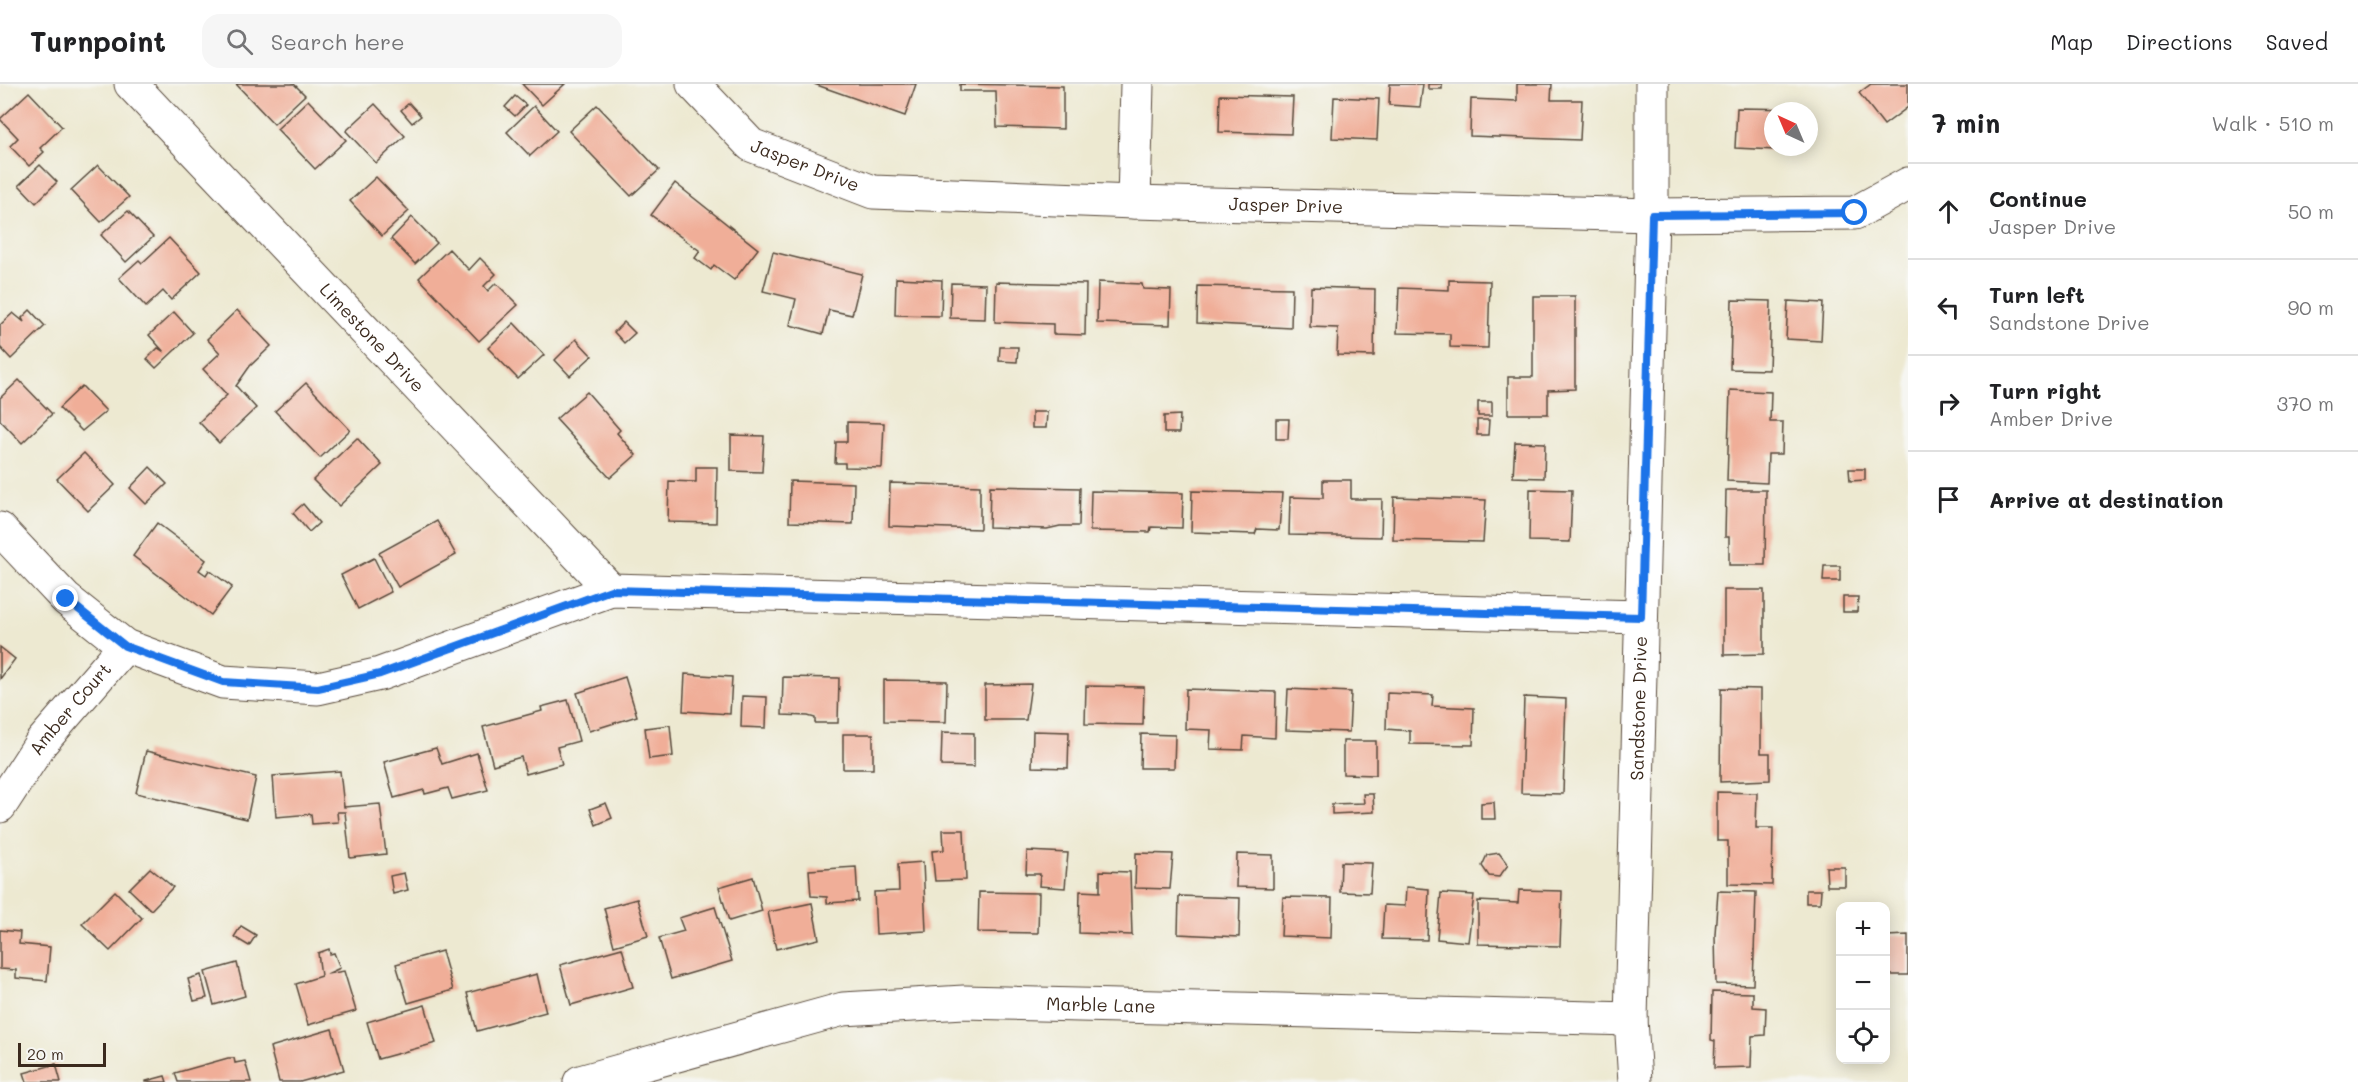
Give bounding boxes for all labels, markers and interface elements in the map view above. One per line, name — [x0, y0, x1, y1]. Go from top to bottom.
search box — [202, 14, 622, 68]
text: Turnpoint — [30, 23, 166, 59]
icon: search — [223, 25, 256, 58]
text: Search here — [271, 27, 405, 56]
text: Map — [2050, 28, 2093, 55]
text: Directions — [2126, 28, 2233, 55]
text: Saved — [2266, 28, 2328, 55]
north arrow — [1764, 102, 1818, 156]
text: 7 min — [1932, 106, 2000, 140]
text: Walk · 510 m — [2212, 110, 2334, 136]
street label: Jasper Drive — [748, 133, 863, 197]
text: Continue — [1989, 184, 2087, 213]
street label: Jasper Drive — [1228, 191, 1343, 218]
icon: ahead — [1932, 195, 1965, 228]
text: 50 m — [2288, 198, 2334, 224]
route start — [1841, 199, 1867, 225]
text: Jasper Drive — [1989, 213, 2116, 239]
street label: Limestone Drive — [315, 277, 430, 397]
text: Turn left — [1989, 280, 2085, 309]
icon: left — [1932, 291, 1965, 324]
text: 90 m — [2288, 294, 2334, 320]
text: Sandstone Drive — [1989, 309, 2150, 335]
text: Turn right — [1989, 376, 2101, 405]
icon: right — [1932, 387, 1965, 420]
text: 370 m — [2276, 390, 2334, 416]
text: Amber Drive — [1989, 405, 2113, 431]
icon: arrive — [1932, 483, 1965, 516]
text: Arrive at destination — [1989, 485, 2224, 514]
route end — [52, 585, 78, 611]
street label: Sandstone Drive — [1624, 636, 1652, 781]
street label: Amber Court — [23, 657, 116, 759]
map controls — [1836, 902, 1890, 1064]
button: + — [1836, 902, 1890, 956]
button: − — [1836, 956, 1890, 1010]
street label: Marble Lane — [1046, 991, 1156, 1018]
button: locate — [1836, 1010, 1890, 1064]
scale bar — [18, 1040, 106, 1068]
text: 20 m — [27, 1043, 64, 1064]

